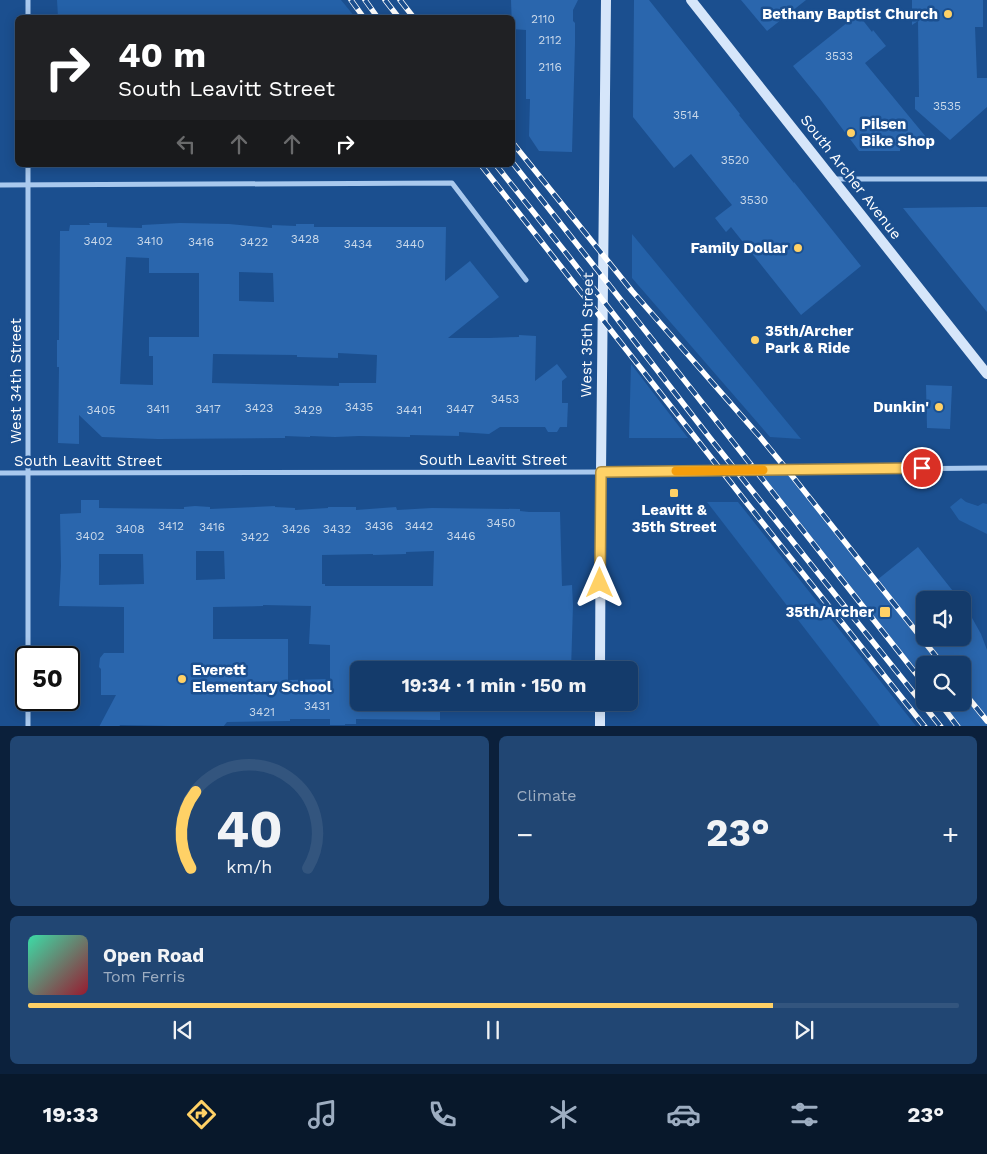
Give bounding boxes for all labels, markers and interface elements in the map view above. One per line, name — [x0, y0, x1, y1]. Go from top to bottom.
place label: Bethany Baptist Church — [762, 5, 938, 23]
marker: Bethany Baptist Church — [942, 8, 954, 20]
house number: 2110 — [531, 12, 555, 26]
house number: 2112 — [538, 33, 562, 47]
text: 40 m — [118, 34, 206, 76]
icon: right — [35, 35, 100, 100]
house number: 3533 — [825, 49, 853, 63]
house number: 2116 — [538, 60, 562, 74]
text: South Leavitt Street — [118, 76, 335, 101]
house number: 3535 — [933, 99, 961, 113]
house number: 3514 — [673, 108, 699, 122]
street label: South Archer Avenue — [797, 111, 905, 243]
place label: Pilsen Bike Shop — [861, 115, 935, 150]
marker: Pilsen Bike Shop — [845, 127, 857, 139]
icon: left — [172, 130, 200, 158]
icon: ahead — [225, 130, 253, 158]
icon: ahead — [278, 130, 306, 158]
icon: right — [331, 130, 359, 158]
house number: 3520 — [721, 153, 749, 167]
house number: 3530 — [740, 193, 768, 207]
house number: 3428 — [291, 232, 319, 246]
house number: 3402 — [84, 234, 112, 248]
house number: 3410 — [137, 234, 163, 248]
house number: 3416 — [188, 235, 214, 249]
house number: 3422 — [240, 235, 268, 249]
house number: 3434 — [344, 237, 372, 251]
house number: 3440 — [395, 237, 425, 251]
place label: Family Dollar — [690, 239, 789, 257]
marker: Family Dollar — [792, 242, 804, 254]
street label: West 35th Street — [577, 272, 597, 398]
street label: West 34th Street — [7, 317, 25, 444]
place label: 35th/Archer Park & Ride — [765, 322, 854, 357]
marker: 35th/Archer Park & Ride — [749, 334, 761, 346]
house number: 3453 — [491, 392, 519, 406]
place label: Dunkin' — [873, 398, 929, 416]
house number: 3435 — [345, 400, 373, 414]
house number: 3423 — [245, 401, 273, 415]
marker: Dunkin' — [933, 401, 945, 413]
house number: 3411 — [146, 402, 170, 416]
house number: 3417 — [195, 402, 221, 416]
house number: 3447 — [446, 402, 474, 416]
house number: 3405 — [87, 403, 115, 417]
house number: 3429 — [294, 403, 322, 417]
house number: 3441 — [396, 403, 422, 417]
pin — [901, 447, 943, 489]
street label: South Leavitt Street — [419, 451, 568, 469]
street label: South Leavitt Street — [14, 452, 163, 470]
icon: arrive — [908, 454, 936, 482]
marker: Leavitt & 35th Street — [668, 487, 680, 499]
place label: Leavitt & 35th Street — [632, 501, 717, 536]
house number: 3450 — [487, 516, 515, 530]
house number: 3412 — [158, 519, 184, 533]
house number: 3436 — [365, 519, 393, 533]
house number: 3442 — [405, 519, 433, 533]
house number: 3416 — [199, 520, 225, 534]
house number: 3408 — [115, 522, 145, 536]
house number: 3426 — [282, 522, 310, 536]
house number: 3432 — [323, 522, 351, 536]
house number: 3402 — [76, 529, 104, 543]
house number: 3446 — [447, 529, 475, 543]
house number: 3422 — [241, 530, 269, 544]
position arrow — [573, 556, 625, 608]
map controls — [916, 591, 971, 711]
button: sound — [916, 591, 971, 646]
place label: 35th/Archer — [785, 603, 875, 621]
marker: 35th/Archer — [878, 605, 892, 619]
speed limit sign: 50 — [15, 646, 80, 711]
button: search — [916, 656, 971, 711]
place label: Everett Elementary School — [192, 661, 332, 696]
marker: Everett Elementary School — [176, 673, 188, 685]
text: 19:34 · 1 min · 150 m — [402, 674, 586, 697]
house number: 3431 — [304, 699, 330, 713]
house number: 3421 — [249, 705, 275, 719]
text: Climate — [517, 786, 577, 805]
text: 40 — [216, 799, 283, 860]
text: 23° — [706, 811, 770, 855]
text: − — [517, 818, 533, 851]
text: + — [942, 818, 959, 851]
text: km/h — [226, 856, 272, 877]
text: Open Road — [103, 944, 204, 967]
text: Tom Ferris — [103, 967, 185, 986]
icon: previous — [169, 1016, 197, 1044]
icon: pause — [479, 1016, 507, 1044]
icon: next — [790, 1016, 818, 1044]
icon: directions — [184, 1097, 219, 1132]
icon: music — [305, 1097, 340, 1132]
icon: phone — [425, 1097, 460, 1132]
icon: climate — [546, 1097, 581, 1132]
icon: car — [666, 1097, 701, 1132]
icon: filters — [787, 1097, 822, 1132]
text: 19:33 — [43, 1102, 99, 1127]
text: 23° — [907, 1102, 944, 1127]

